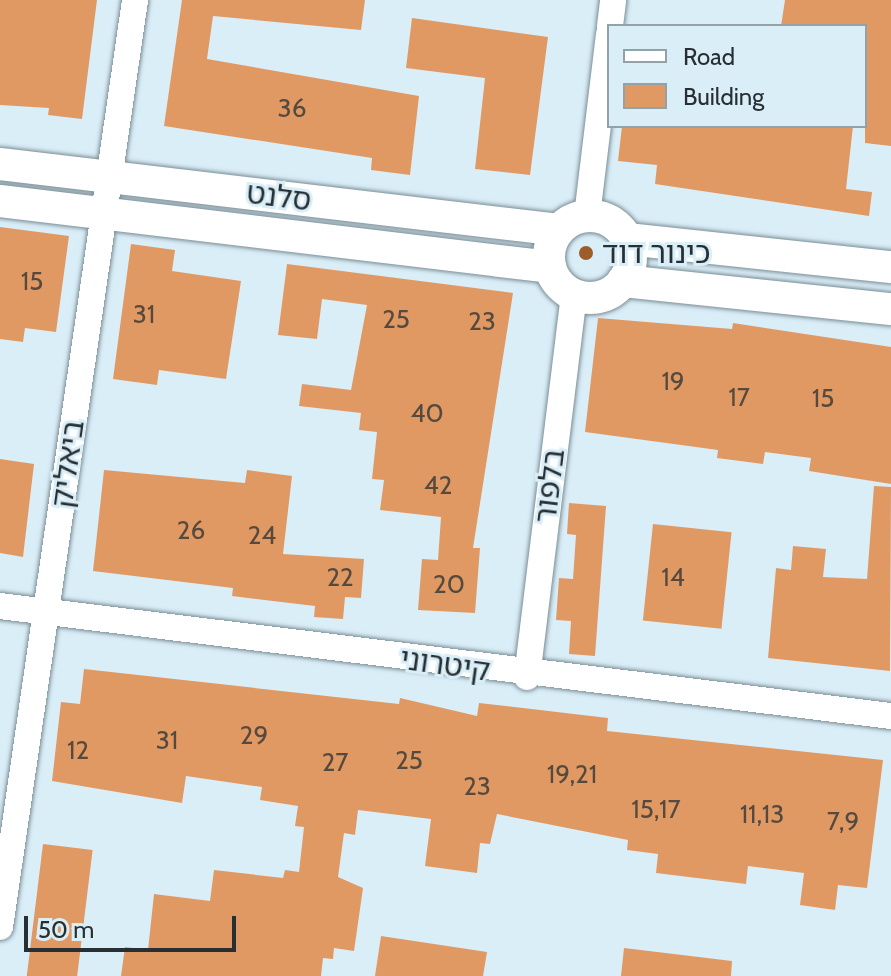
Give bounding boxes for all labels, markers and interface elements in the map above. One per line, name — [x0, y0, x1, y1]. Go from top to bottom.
legend — [607, 24, 867, 128]
text: Road — [683, 42, 735, 71]
text: Building — [683, 82, 764, 111]
house number: 36 — [278, 93, 306, 125]
street label: סלנט — [245, 175, 313, 219]
place label: כינור דוד — [602, 235, 710, 271]
marker: כינור דוד — [577, 244, 595, 262]
house number: 15 — [21, 266, 43, 298]
house number: 31 — [133, 299, 155, 331]
house number: 25 — [382, 304, 410, 336]
house number: 23 — [468, 306, 496, 338]
house number: 19 — [661, 366, 685, 398]
house number: 17 — [728, 382, 750, 414]
house number: 15 — [812, 383, 834, 415]
house number: 40 — [410, 398, 444, 430]
street label: ביאליק — [44, 418, 92, 510]
street label: בלפור — [528, 447, 572, 525]
house number: 42 — [424, 470, 452, 502]
house number: 26 — [177, 515, 205, 547]
house number: 24 — [248, 520, 276, 552]
house number: 22 — [326, 562, 354, 594]
house number: 14 — [661, 562, 685, 594]
house number: 20 — [433, 569, 465, 601]
street label: קיטרוני — [398, 641, 492, 689]
house number: 29 — [240, 720, 268, 752]
house number: 31 — [156, 725, 178, 757]
house number: 12 — [67, 735, 89, 767]
house number: 25 — [395, 745, 423, 777]
house number: 27 — [322, 747, 348, 779]
house number: 19,21 — [547, 759, 597, 791]
house number: 23 — [463, 771, 491, 803]
house number: 15,17 — [631, 794, 681, 826]
house number: 11,13 — [740, 799, 784, 831]
house number: 7,9 — [827, 806, 859, 838]
scale bar — [28, 900, 240, 950]
text: 50 m — [38, 915, 94, 944]

